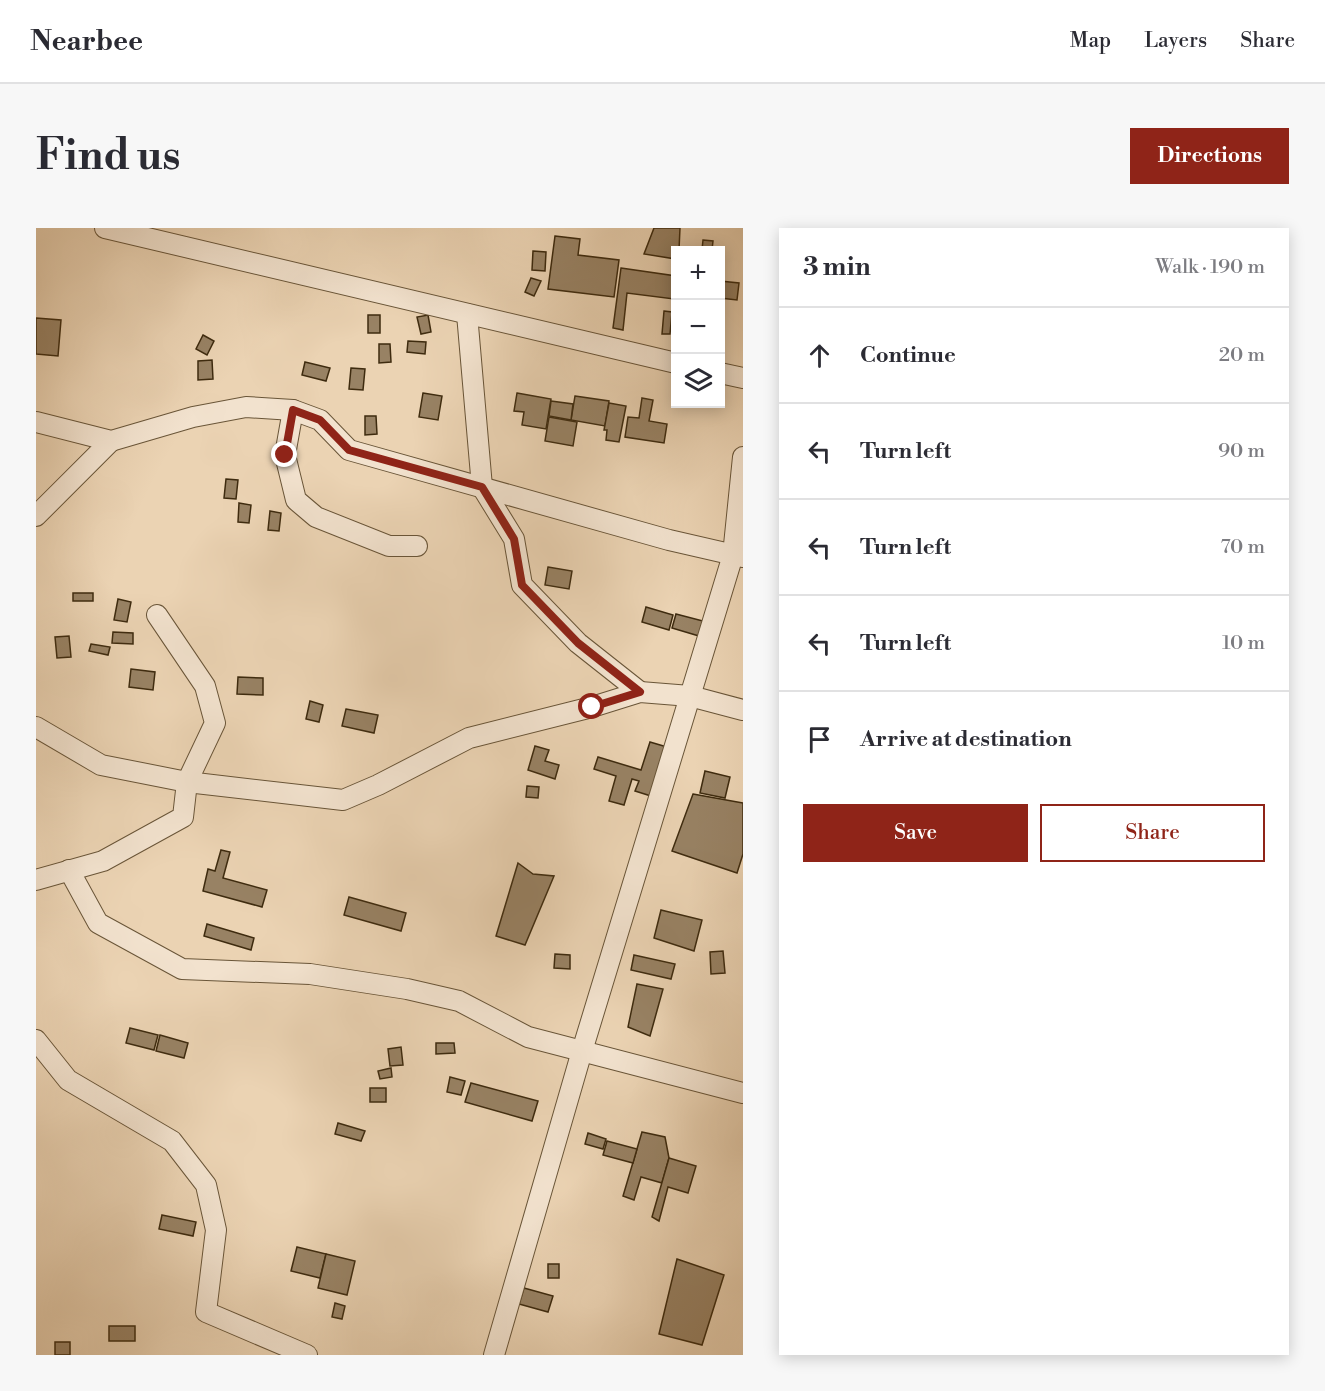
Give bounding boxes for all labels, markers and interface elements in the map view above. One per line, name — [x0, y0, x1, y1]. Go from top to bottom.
text: Nearbee — [30, 24, 143, 59]
text: Map — [1070, 28, 1111, 54]
text: Layers — [1144, 28, 1207, 54]
text: Share — [1240, 28, 1295, 54]
button: Directions — [1130, 128, 1289, 184]
text: Find us — [36, 130, 180, 183]
map controls — [671, 246, 725, 408]
button: + — [671, 246, 725, 300]
text: 3 min — [803, 251, 871, 283]
text: Walk · 190 m — [1155, 255, 1265, 280]
button: − — [671, 300, 725, 354]
icon: ahead — [803, 339, 836, 372]
text: Continue — [860, 342, 956, 369]
text: 20 m — [1219, 343, 1265, 368]
button: layers — [671, 354, 725, 408]
icon: left — [803, 435, 836, 468]
text: Turn left — [860, 438, 951, 465]
text: 90 m — [1218, 439, 1265, 464]
route end — [271, 441, 297, 467]
icon: left — [803, 531, 836, 564]
text: Turn left — [860, 534, 951, 561]
text: 70 m — [1221, 535, 1265, 560]
icon: left — [803, 627, 836, 660]
text: Turn left — [860, 630, 951, 657]
text: 10 m — [1222, 631, 1265, 656]
route start — [578, 693, 604, 719]
icon: arrive — [803, 723, 836, 756]
text: Arrive at destination — [860, 726, 1072, 753]
button: Save — [803, 804, 1028, 862]
button: Share — [1040, 804, 1265, 862]

